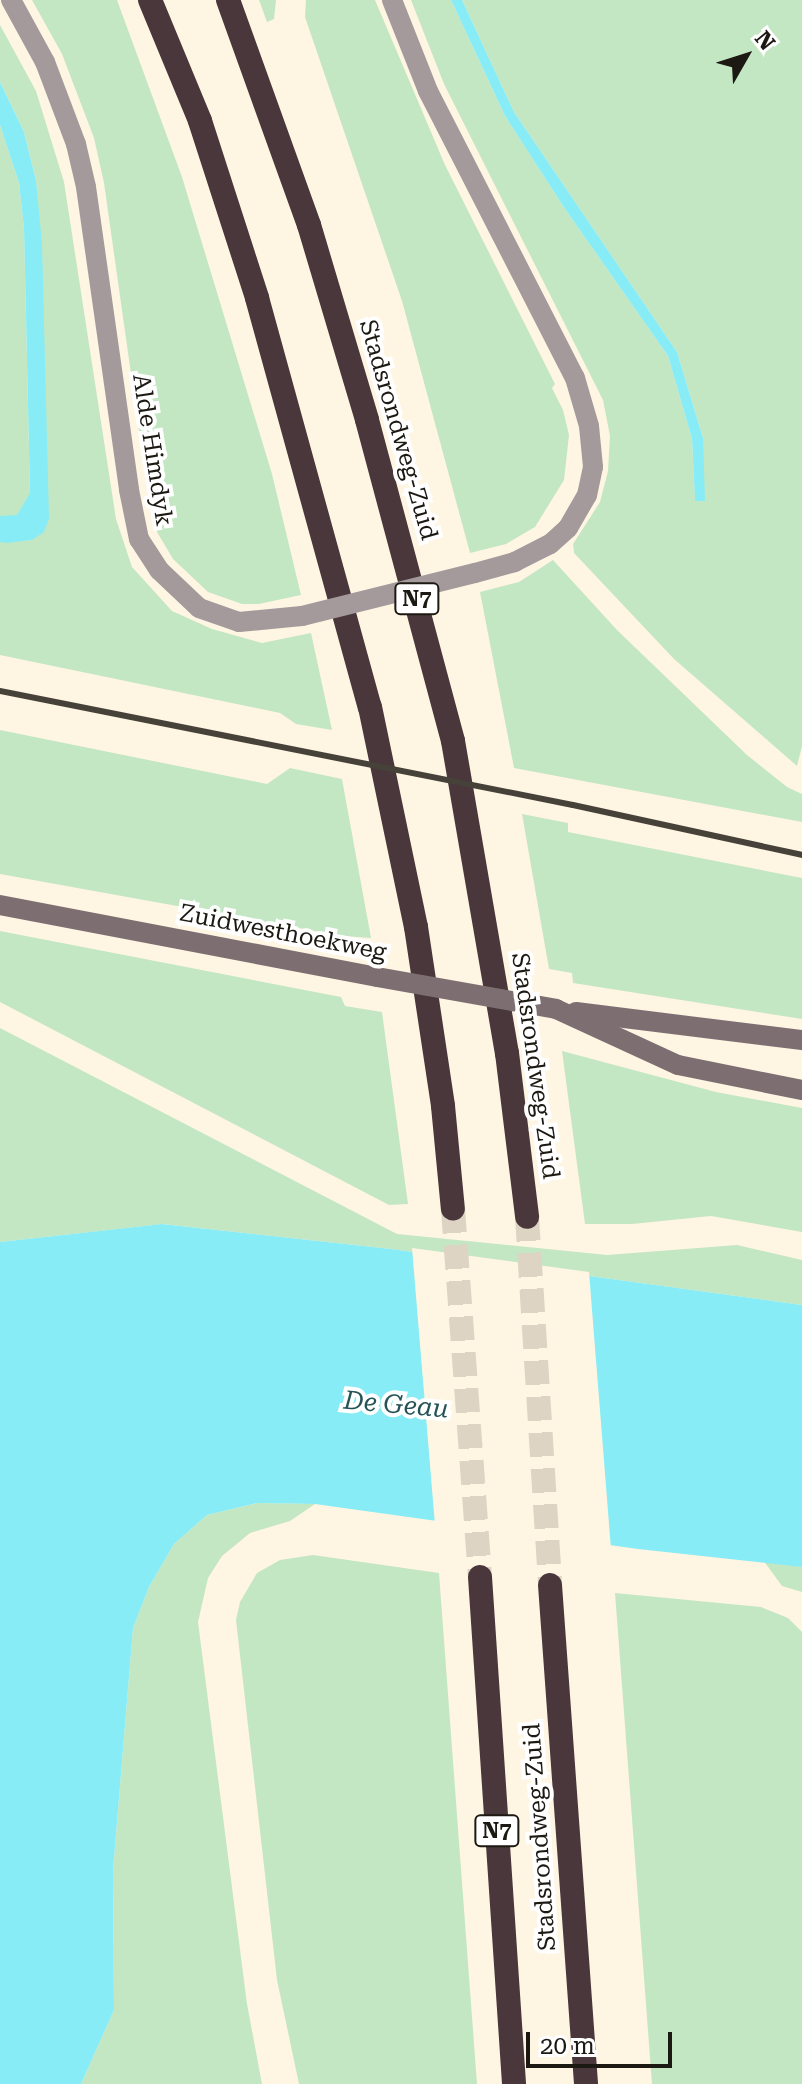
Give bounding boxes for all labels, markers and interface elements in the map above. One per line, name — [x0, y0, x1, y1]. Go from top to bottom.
north arrow — [706, 16, 786, 96]
text: N — [750, 26, 780, 55]
street label: Stadsrondweg-Zuid — [353, 316, 443, 544]
street label: Alde Himdyk — [126, 372, 178, 528]
road number: N7 — [393, 581, 441, 617]
street label: Zuidwesthoekweg — [177, 899, 389, 967]
street label: Stadsrondweg-Zuid — [505, 951, 565, 1181]
water label: De Geau — [342, 1385, 450, 1425]
street label: Stadsrondweg-Zuid — [518, 1722, 562, 1952]
road number: N7 — [473, 1813, 521, 1849]
scale bar — [530, 2016, 676, 2066]
text: 20 m — [540, 2032, 595, 2060]

